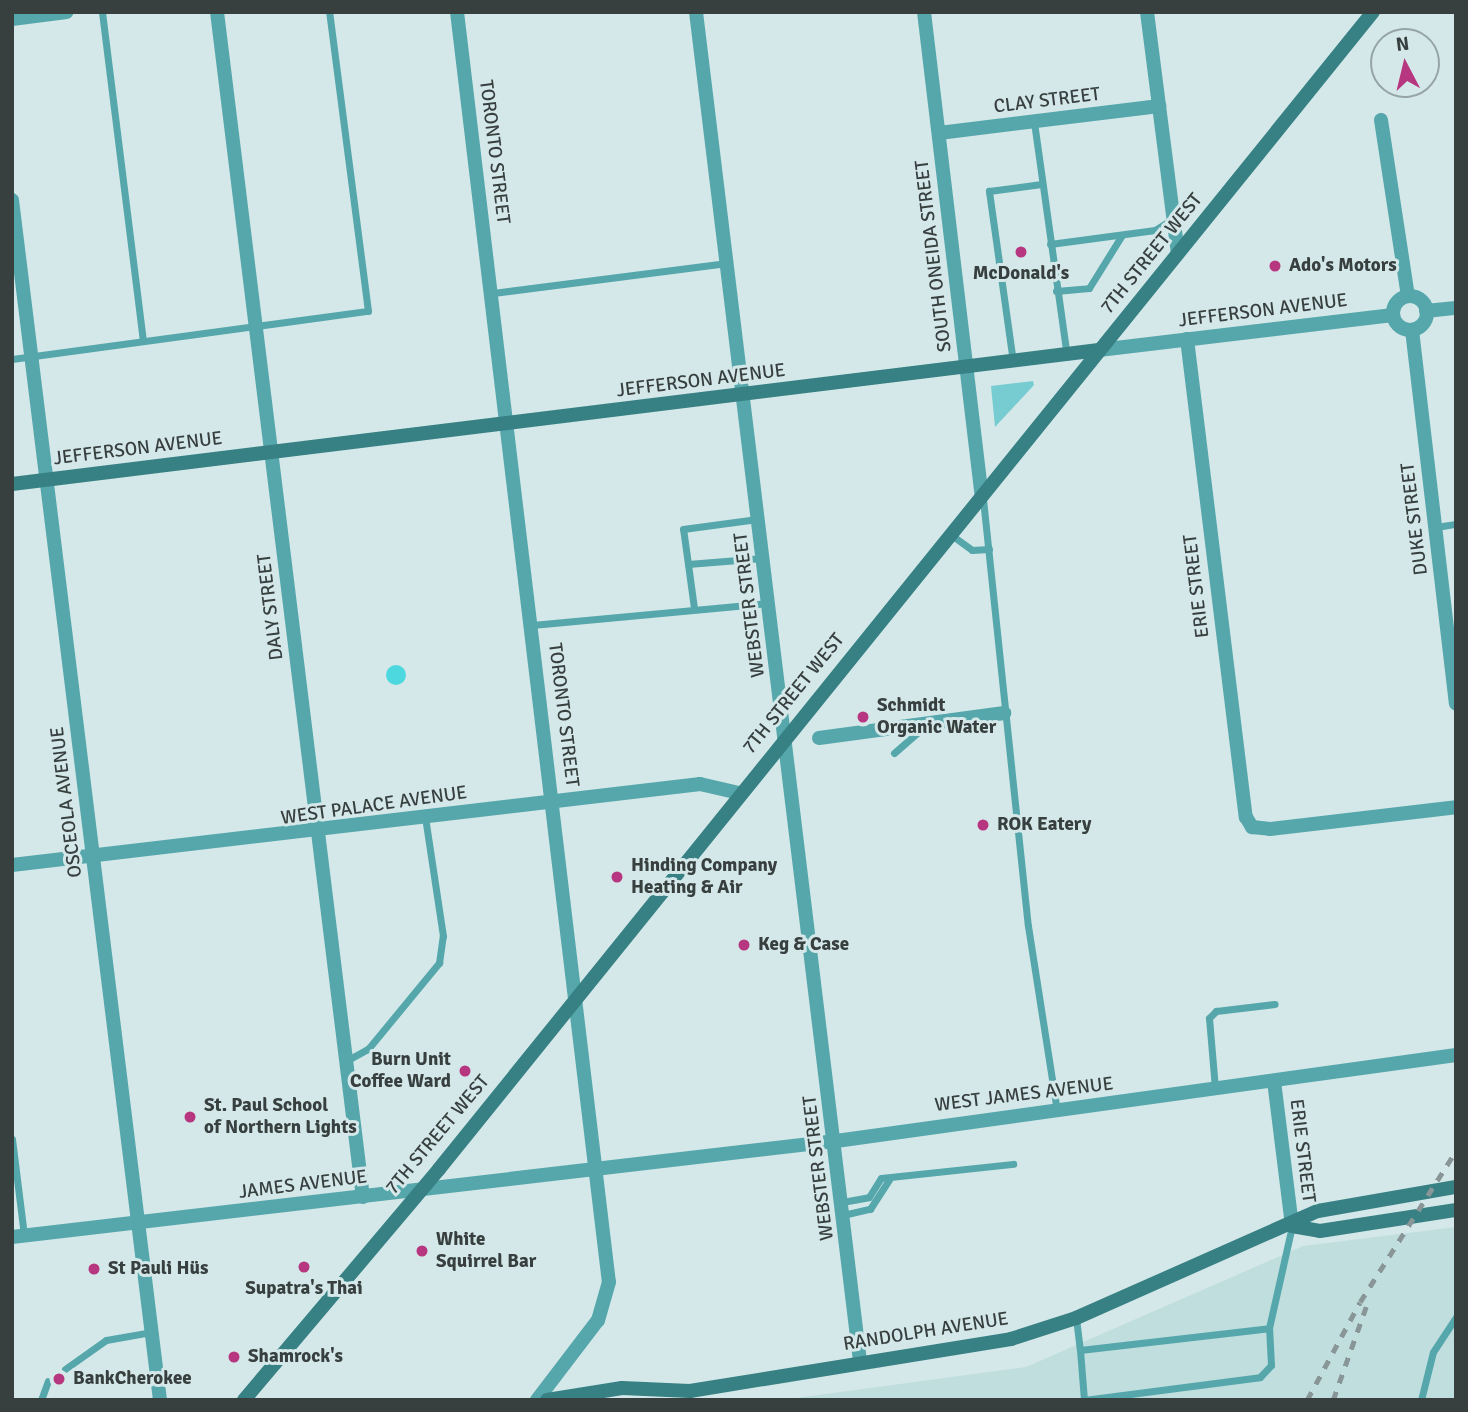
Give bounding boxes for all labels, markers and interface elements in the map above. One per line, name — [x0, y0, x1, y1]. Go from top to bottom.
north arrow — [1370, 28, 1440, 98]
text: N — [1395, 31, 1411, 57]
street label: TORONTO STREET — [474, 79, 514, 225]
street label: CLAY STREET — [992, 83, 1102, 119]
street label: SOUTH ONEIDA STREET — [911, 159, 957, 353]
street label: 7TH STREET WEST — [1096, 189, 1208, 319]
marker: McDonald's — [1013, 244, 1029, 260]
place label: Ado's Motors — [1289, 255, 1397, 277]
marker: Ado's Motors — [1267, 258, 1283, 274]
place label: McDonald's — [973, 263, 1069, 285]
street label: JEFFERSON AVENUE — [1177, 289, 1349, 333]
street label: JEFFERSON AVENUE — [615, 359, 787, 403]
street label: JEFFERSON AVENUE — [52, 427, 224, 471]
street label: DUKE STREET — [1397, 462, 1433, 576]
street label: WEBSTER STREET — [730, 531, 770, 679]
street label: ERIE STREET — [1179, 533, 1215, 639]
street label: DALY STREET — [253, 552, 289, 662]
street label: 7TH STREET WEST — [738, 629, 850, 759]
street label: TORONTO STREET — [543, 642, 583, 788]
place label: Schmidt Organic Water — [877, 695, 996, 739]
marker: Schmidt Organic Water — [855, 709, 871, 725]
street label: OSCEOLA AVENUE — [46, 725, 88, 879]
street label: WEST PALACE AVENUE — [279, 782, 469, 830]
place label: ROK Eatery — [997, 814, 1091, 836]
marker: ROK Eatery — [975, 817, 991, 833]
place label: Hinding Company Heating & Air — [631, 855, 777, 899]
marker: Hinding Company Heating & Air — [609, 869, 625, 885]
place label: Keg & Case — [758, 934, 849, 956]
marker: Keg & Case — [736, 937, 752, 953]
place label: Burn Unit Coffee Ward — [350, 1049, 451, 1093]
marker: Burn Unit Coffee Ward — [457, 1063, 473, 1079]
street label: 7TH STREET WEST — [381, 1071, 495, 1199]
street label: WEST JAMES AVENUE — [933, 1073, 1115, 1117]
street label: WEBSTER STREET — [799, 1094, 839, 1242]
place label: St. Paul School of Northern Lights — [204, 1095, 357, 1139]
street label: ERIE STREET — [1284, 1098, 1320, 1204]
marker: St. Paul School of Northern Lights — [182, 1109, 198, 1125]
street label: JAMES AVENUE — [237, 1166, 369, 1204]
place label: White Squirrel Bar — [436, 1229, 536, 1273]
marker: White Squirrel Bar — [414, 1243, 430, 1259]
place label: St Pauli Hüs — [108, 1258, 208, 1280]
marker: Supatra's Thai — [296, 1259, 312, 1275]
marker: St Pauli Hüs — [86, 1261, 102, 1277]
place label: Supatra's Thai — [245, 1278, 363, 1300]
street label: RANDOLPH AVENUE — [842, 1308, 1010, 1356]
place label: Shamrock's — [248, 1346, 343, 1368]
marker: Shamrock's — [226, 1349, 242, 1365]
place label: BankCherokee — [73, 1368, 192, 1390]
marker: BankCherokee — [51, 1371, 67, 1387]

